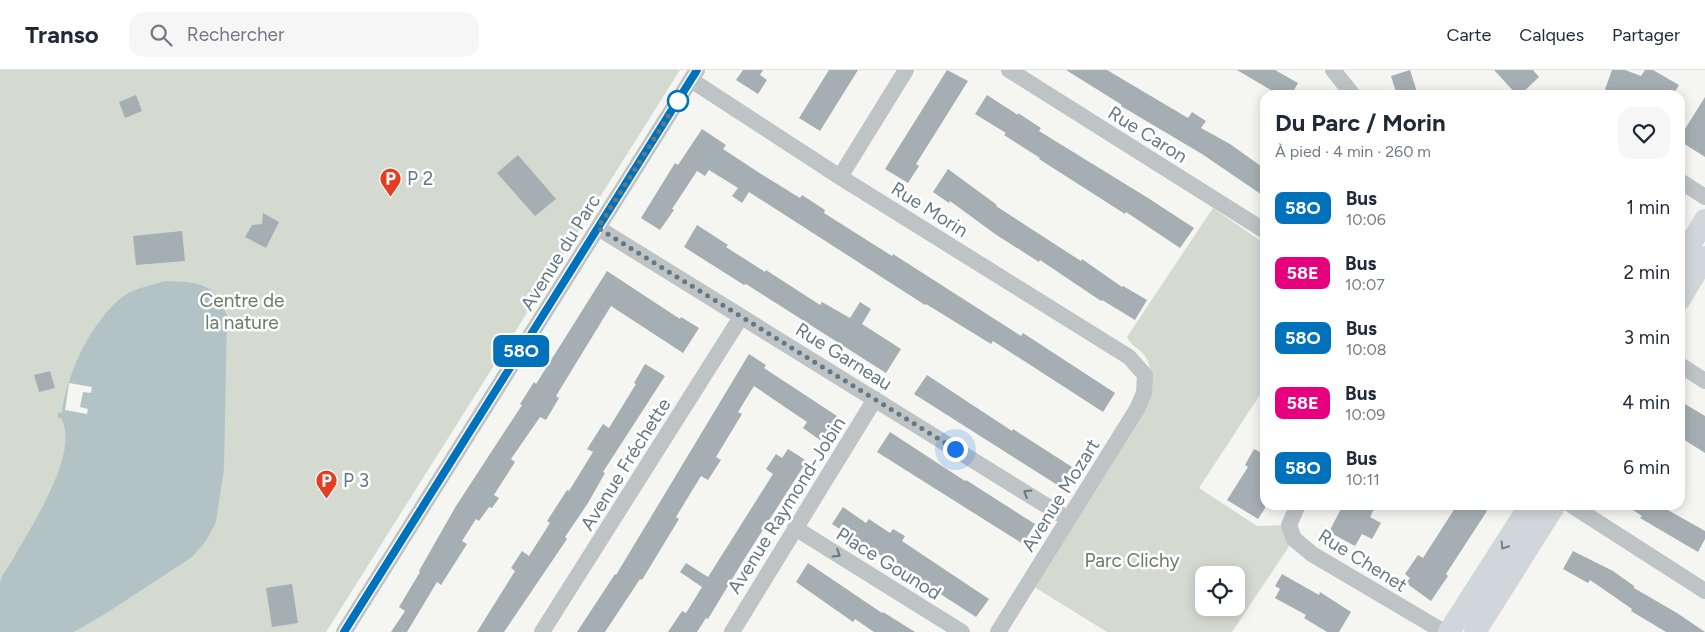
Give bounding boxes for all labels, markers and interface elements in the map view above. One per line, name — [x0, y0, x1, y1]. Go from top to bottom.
search box — [129, 12, 479, 57]
text: Transo — [25, 20, 99, 49]
icon: search — [147, 21, 175, 49]
text: Rechercher — [187, 23, 284, 46]
text: Carte — [1446, 24, 1491, 46]
text: Calques — [1519, 24, 1584, 46]
text: Partager — [1612, 24, 1680, 46]
unlabelled marker — [667, 90, 689, 112]
street label: Rue Caron — [1104, 101, 1192, 168]
button: heart — [1618, 107, 1670, 159]
text: Du Parc / Morin — [1275, 108, 1446, 137]
text: À pied · 4 min · 260 m — [1275, 142, 1431, 161]
parking icon: P 2 — [379, 166, 403, 197]
place label: P 2 — [407, 167, 433, 190]
street label: Rue Morin — [887, 177, 972, 242]
text: Bus — [1346, 187, 1377, 210]
street label: Avenue du Parc — [516, 190, 605, 315]
text: 1 min — [1626, 196, 1670, 219]
text: 58O — [1285, 197, 1321, 219]
text: 10:06 — [1346, 210, 1386, 229]
text: Bus — [1345, 252, 1376, 275]
text: 2 min — [1624, 261, 1670, 284]
text: 58E — [1286, 262, 1319, 284]
text: 10:07 — [1345, 275, 1385, 294]
park label: Centre de la nature — [200, 289, 284, 334]
text: Bus — [1346, 317, 1377, 340]
street label: Rue Garneau — [791, 318, 896, 395]
text: 3 min — [1624, 326, 1670, 349]
text: 58O — [1285, 327, 1321, 349]
line badge: 58O — [492, 335, 550, 367]
text: 58O — [503, 340, 539, 362]
text: 10:08 — [1346, 340, 1387, 359]
text: Bus — [1345, 382, 1376, 405]
text: 4 min — [1622, 391, 1670, 414]
text: 58E — [1286, 392, 1319, 414]
street label: Avenue Fréchette — [575, 394, 675, 535]
text: 10:09 — [1345, 405, 1385, 424]
street label: Avenue Raymond-Jobin — [723, 413, 850, 598]
street label: Avenue Mozart — [1017, 435, 1104, 556]
your location — [943, 437, 968, 462]
text: Bus — [1346, 447, 1377, 470]
text: 6 min — [1623, 456, 1670, 479]
text: 58O — [1285, 457, 1321, 479]
parking icon: P 3 — [315, 468, 339, 499]
place label: P 3 — [343, 469, 369, 492]
text: 10:11 — [1346, 470, 1380, 489]
one-way arrow — [1023, 490, 1032, 500]
street label: Place Gounod — [832, 522, 945, 605]
street label: Rue Chenet — [1314, 524, 1411, 597]
one-way arrow — [1501, 540, 1510, 550]
one-way arrow — [831, 548, 840, 558]
park label: Parc Clichy — [1085, 549, 1179, 572]
map controls — [1195, 566, 1245, 616]
button: locate — [1195, 566, 1245, 616]

